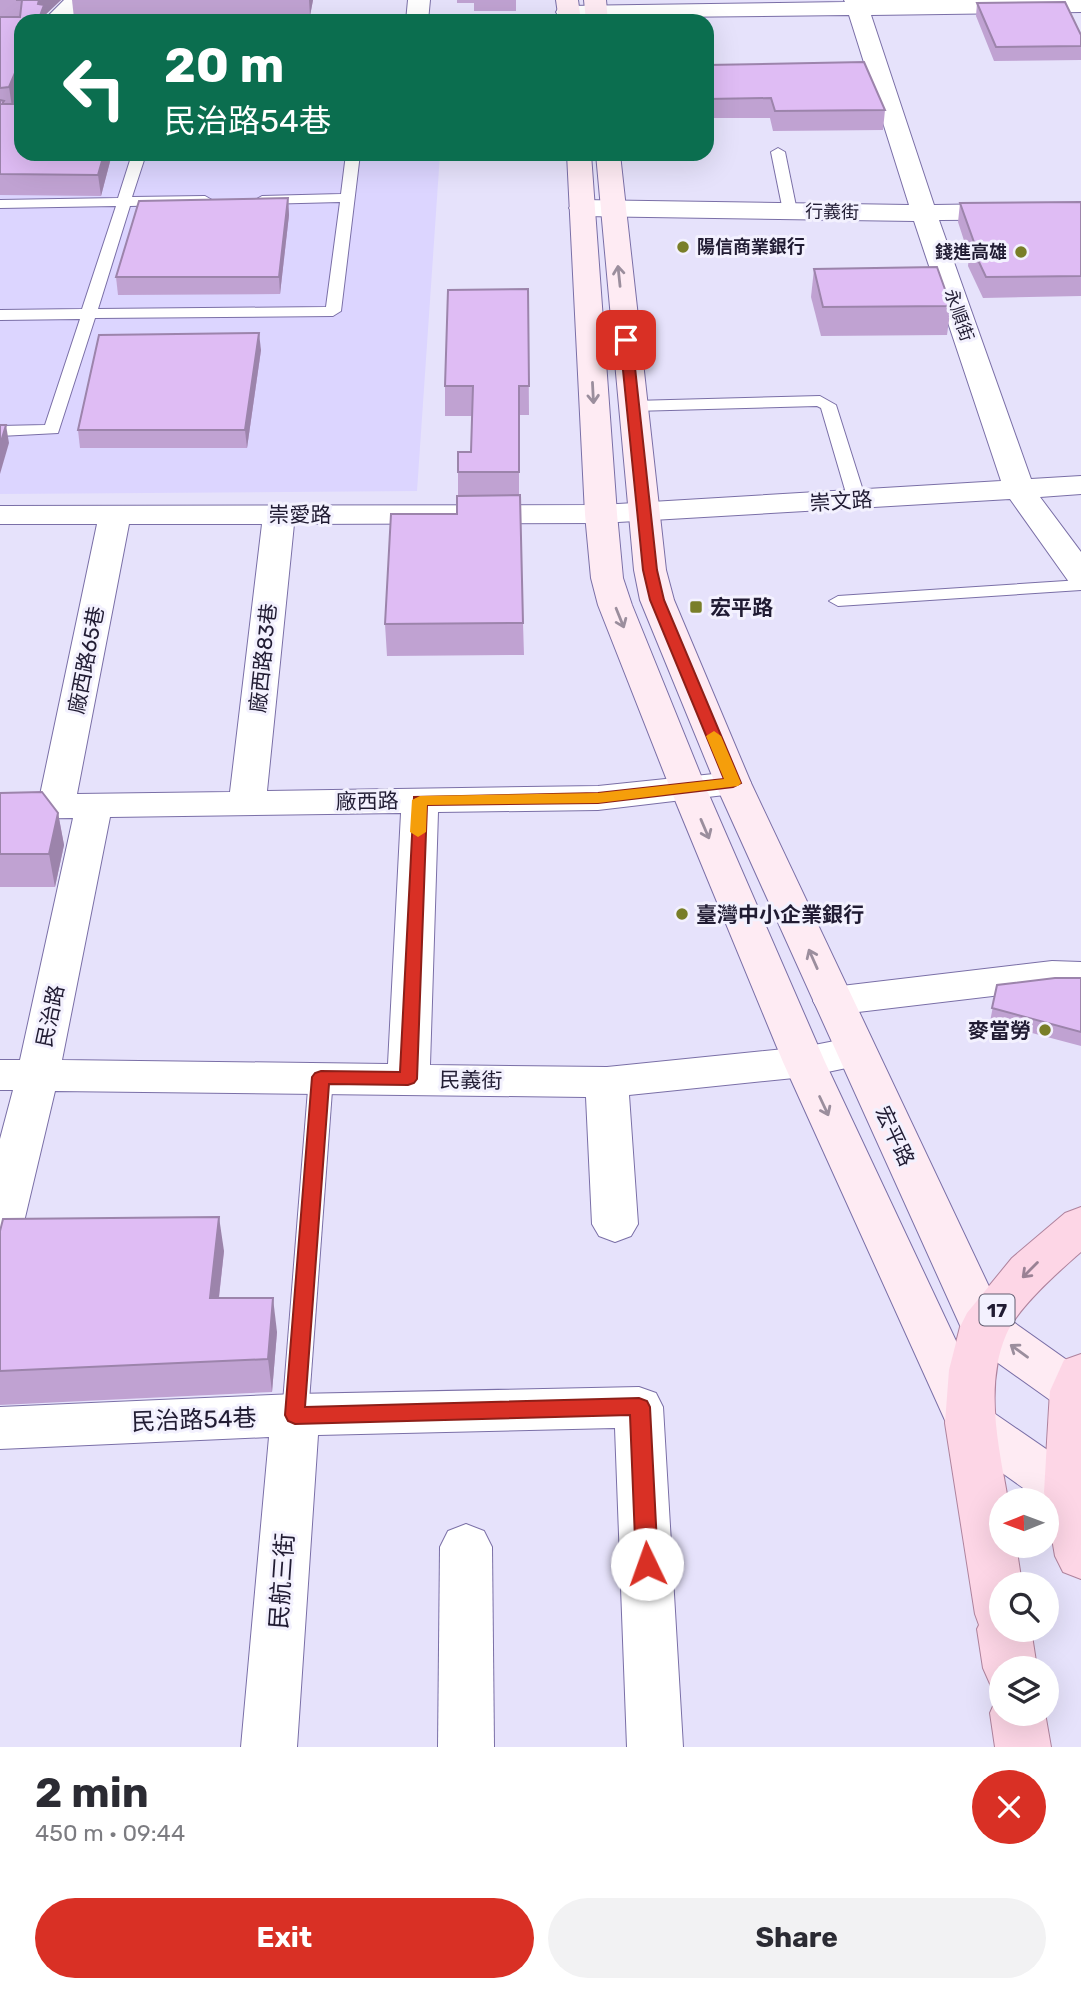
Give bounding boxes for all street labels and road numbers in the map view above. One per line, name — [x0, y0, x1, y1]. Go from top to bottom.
street label: 行義街 — [805, 201, 859, 223]
street label: 永順街 — [940, 286, 978, 344]
street label: 崇文路 — [809, 486, 873, 516]
street label: 崇愛路 — [269, 502, 332, 527]
street label: 廠西路83巷 — [245, 602, 281, 714]
street label: 廠西路65巷 — [63, 604, 109, 716]
street label: 廠西路 — [335, 788, 399, 814]
street label: 民治路 — [31, 983, 69, 1049]
street label: 民義街 — [439, 1067, 503, 1093]
street label: 宏平路 — [870, 1102, 920, 1170]
road number: 17 — [979, 1294, 1014, 1326]
street label: 民治路54巷 — [131, 1404, 257, 1436]
street label: 民航三街 — [265, 1532, 299, 1630]

